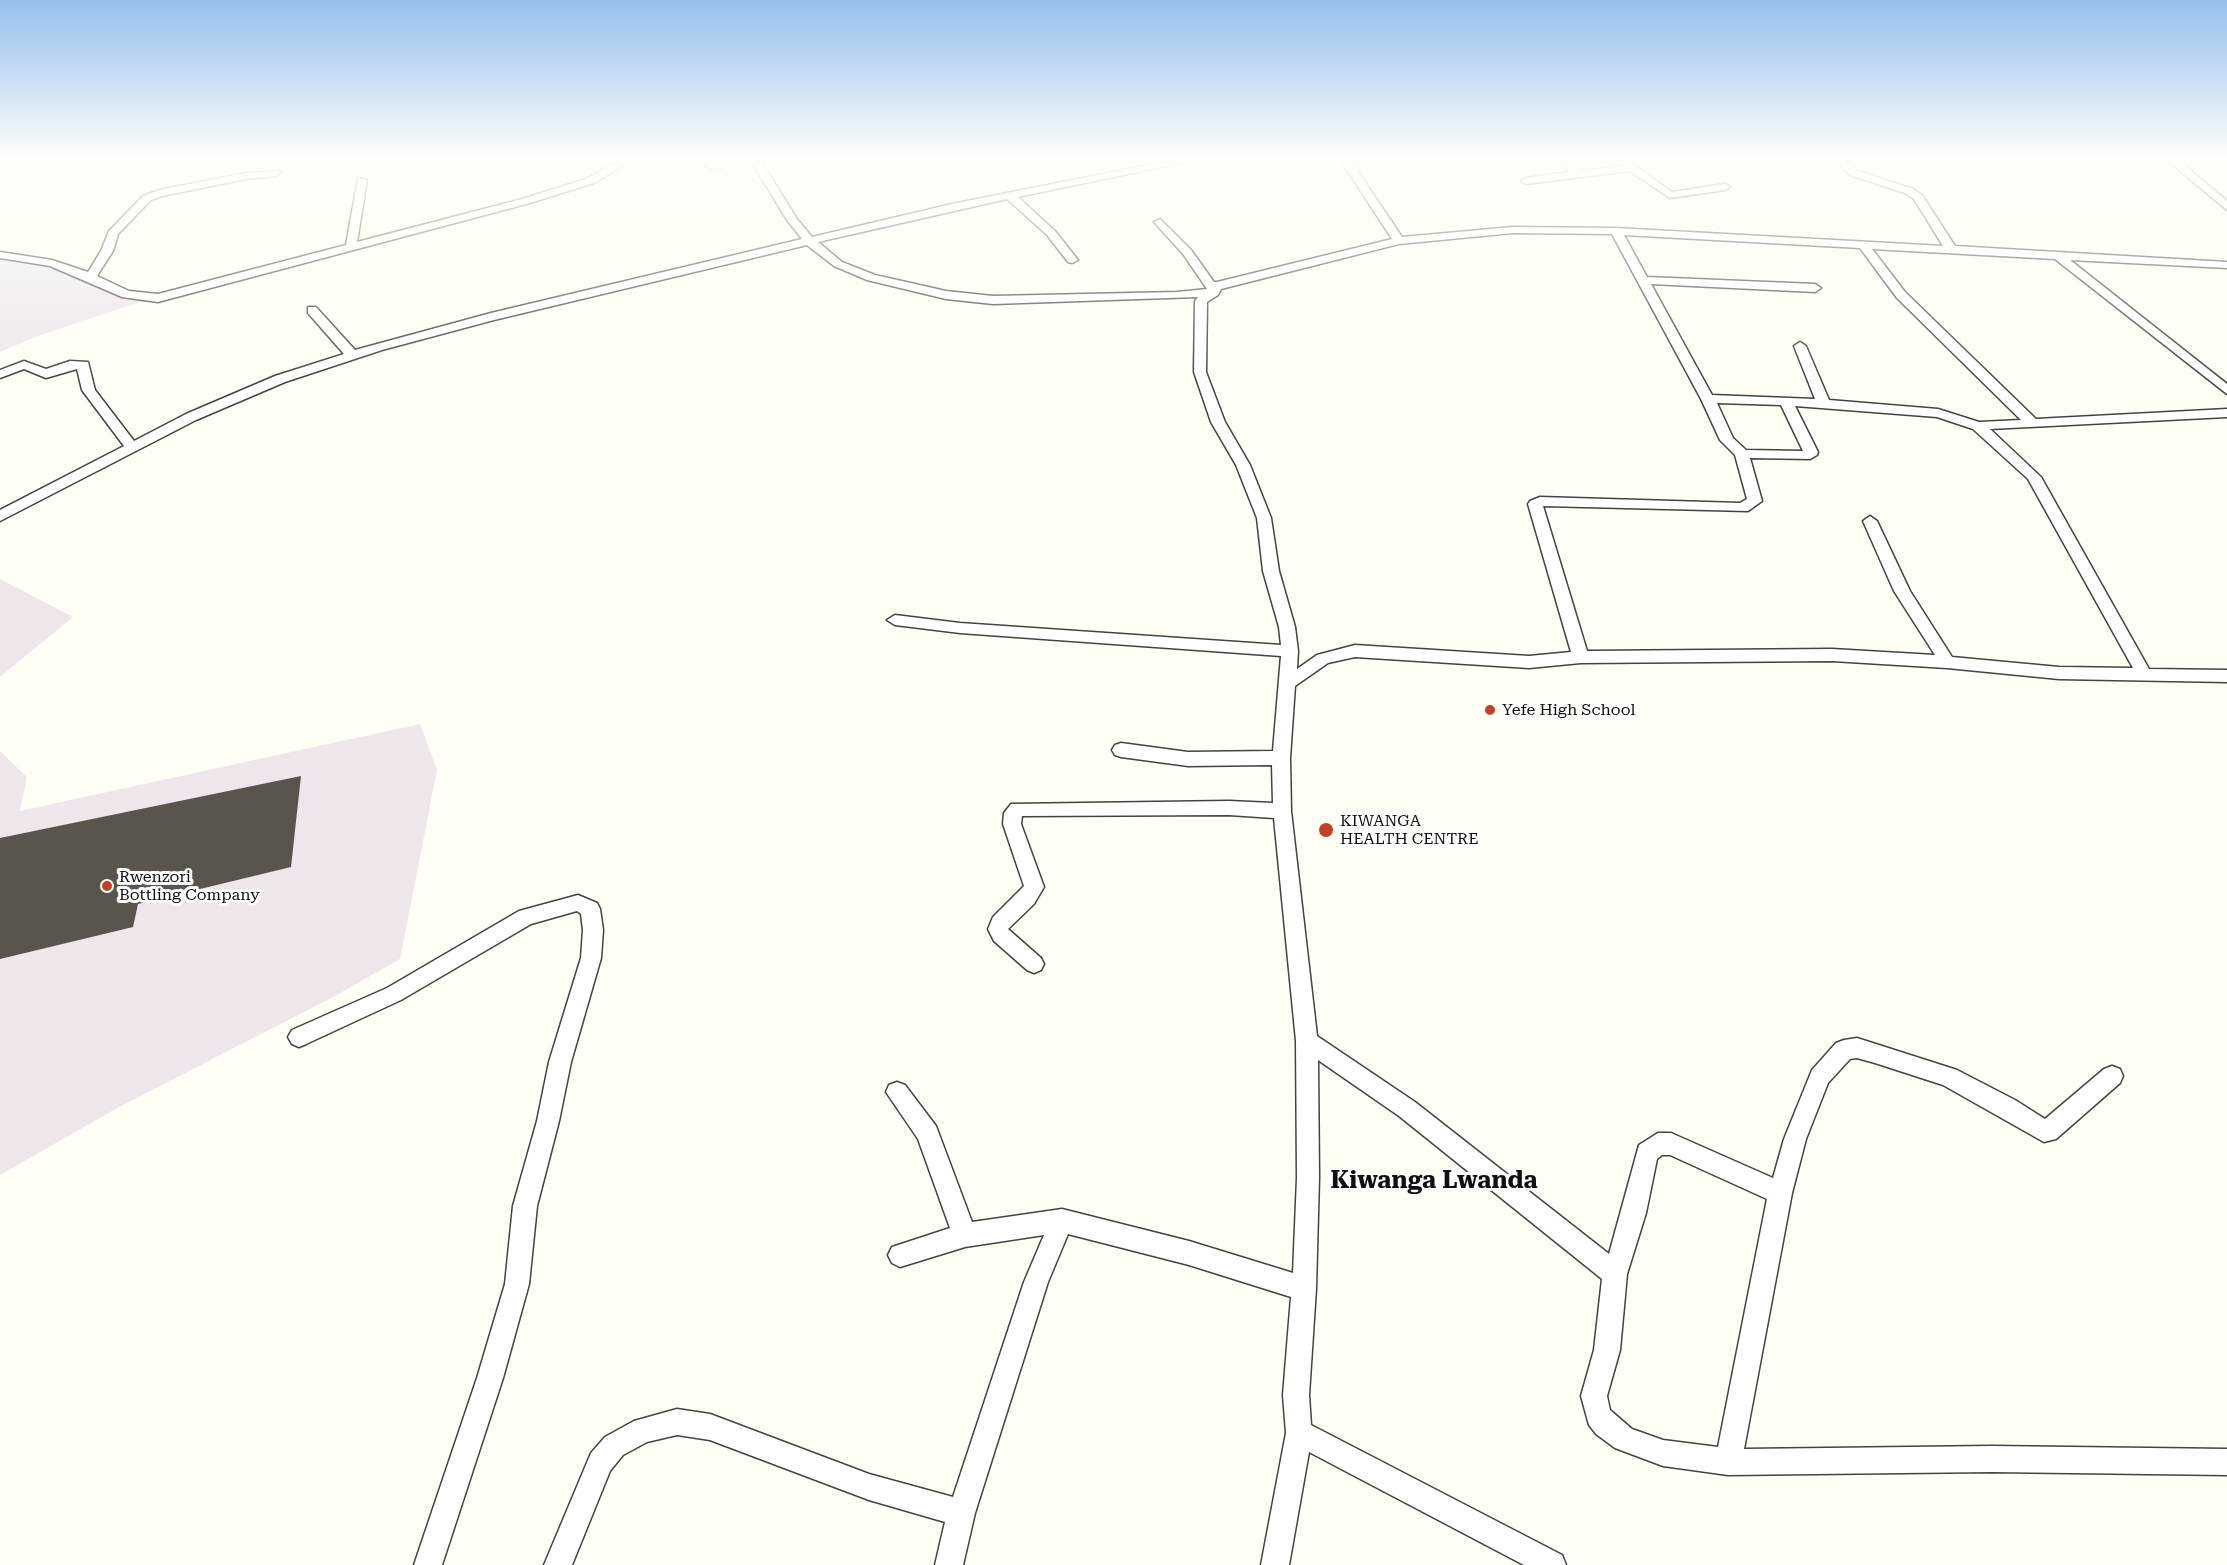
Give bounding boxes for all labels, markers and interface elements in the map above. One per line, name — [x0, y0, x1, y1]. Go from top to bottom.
place label: Yefe High School — [1502, 700, 1635, 720]
marker: Yefe High School — [1483, 703, 1497, 717]
place label: KIWANGA HEALTH CENTRE — [1340, 811, 1478, 849]
marker: KIWANGA HEALTH CENTRE — [1317, 821, 1335, 839]
place label: Rwenzori Bottling Company — [119, 867, 260, 905]
marker: Rwenzori Bottling Company — [100, 879, 114, 893]
district label: Kiwanga Lwanda — [1330, 1167, 1538, 1195]

